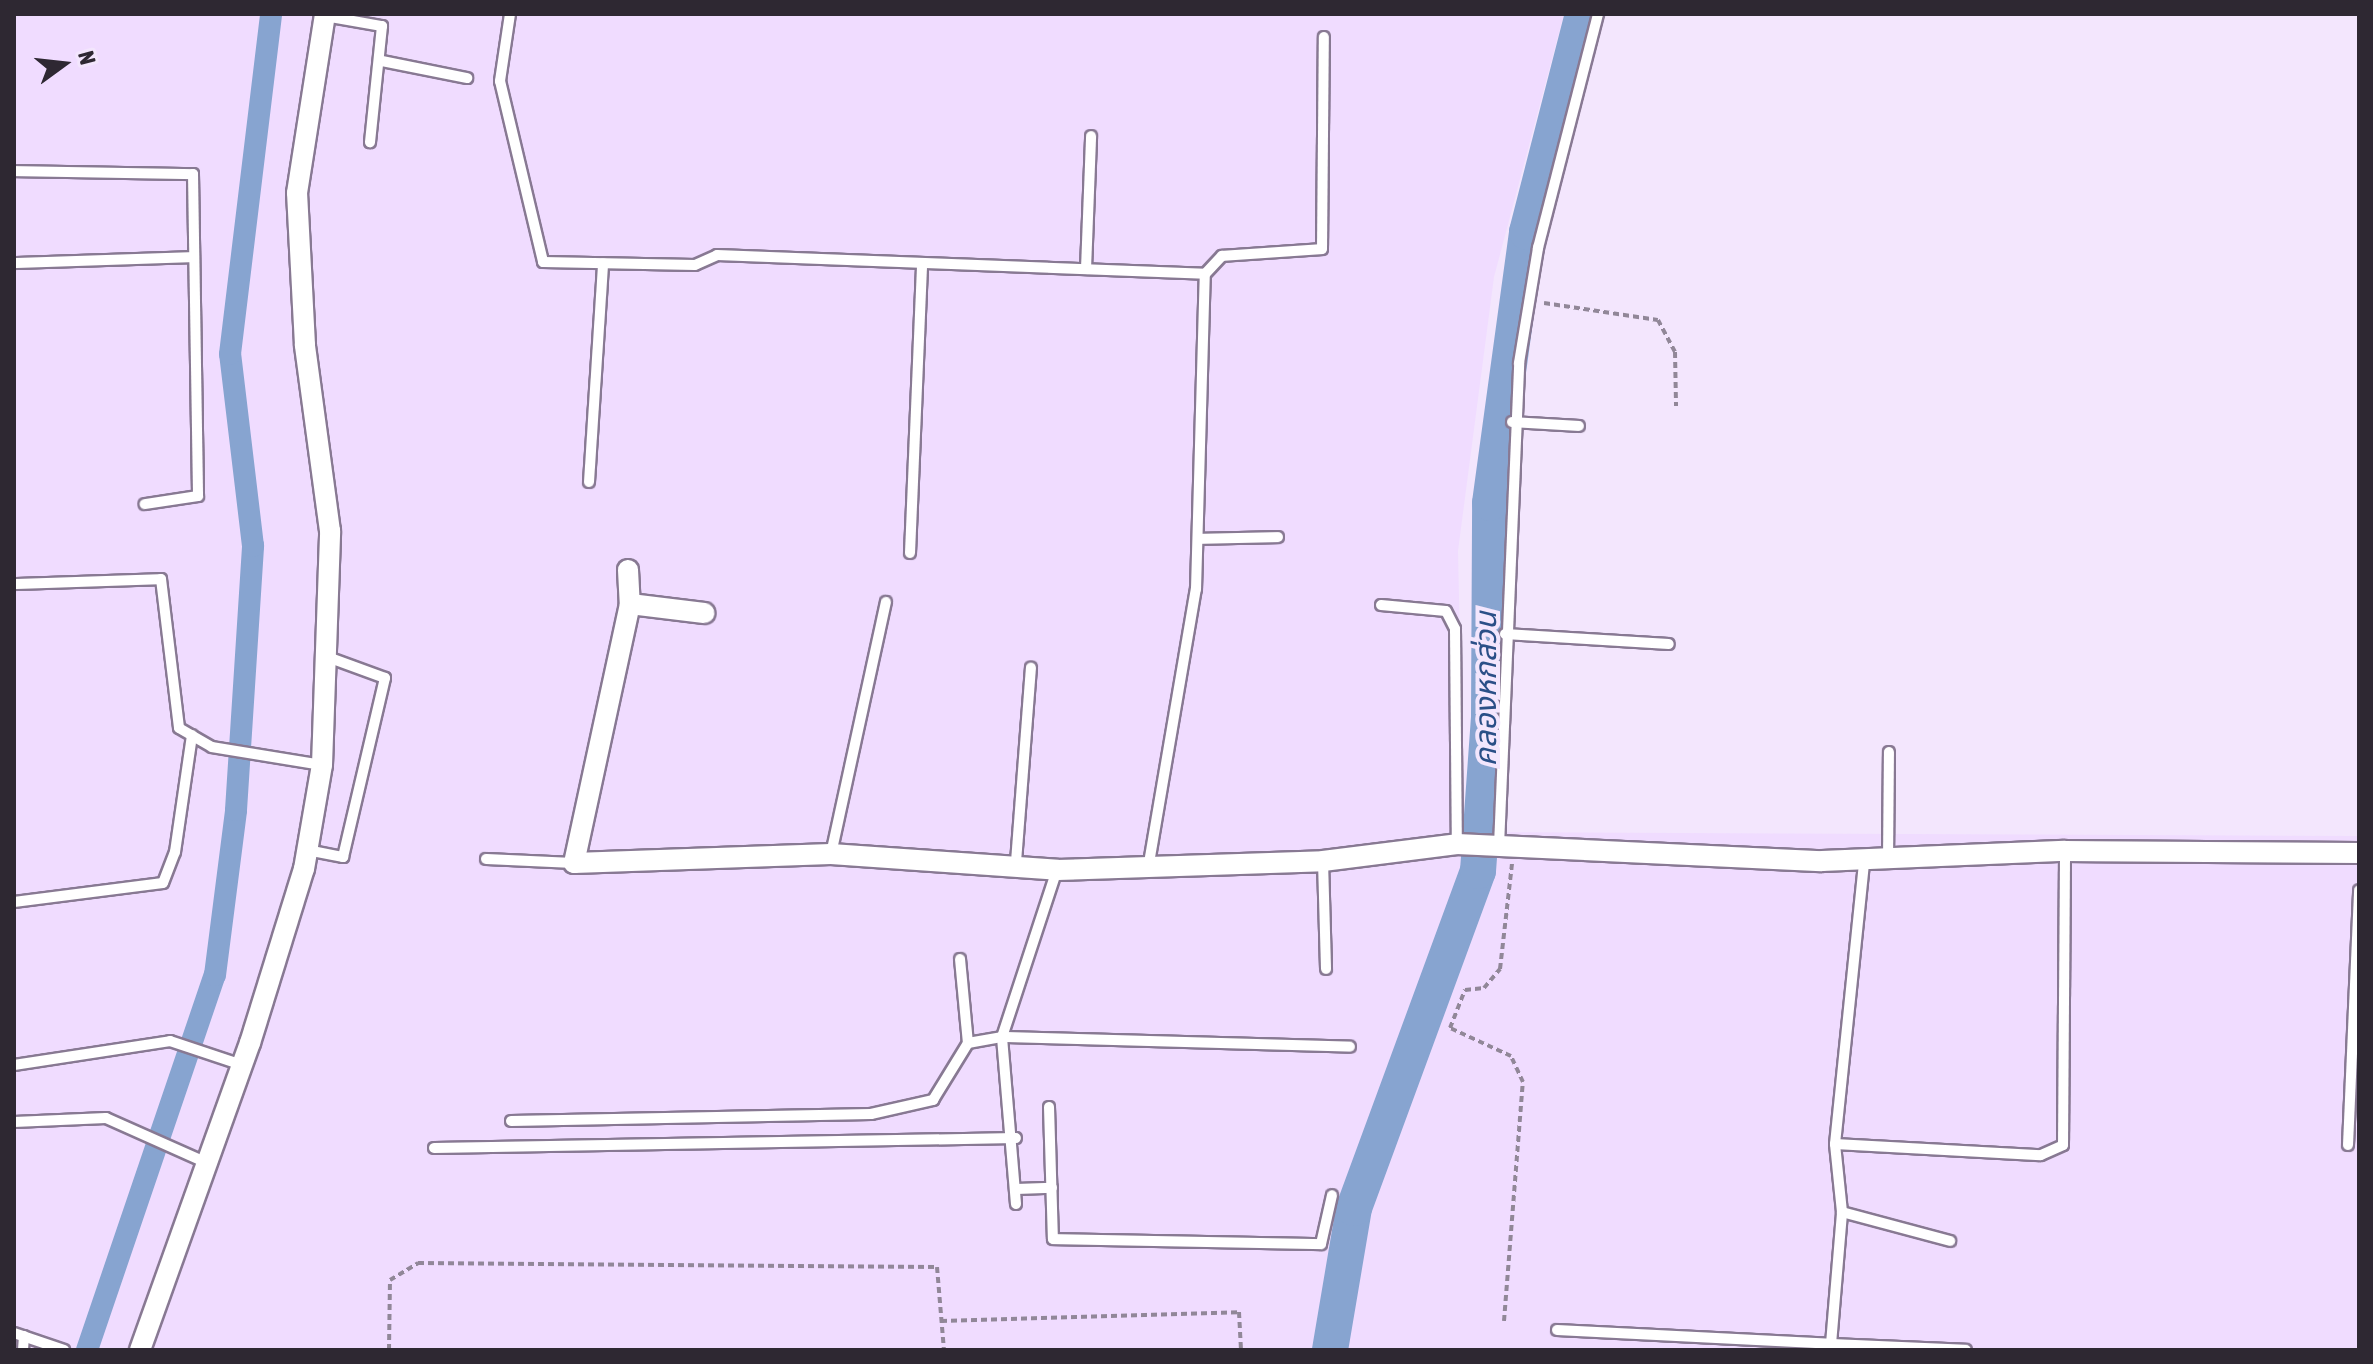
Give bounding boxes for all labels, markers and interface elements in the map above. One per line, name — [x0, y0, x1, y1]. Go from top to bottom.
north arrow — [24, 24, 104, 104]
text: N — [73, 48, 101, 67]
water label: คลองหกส่วน — [1467, 612, 1503, 766]

